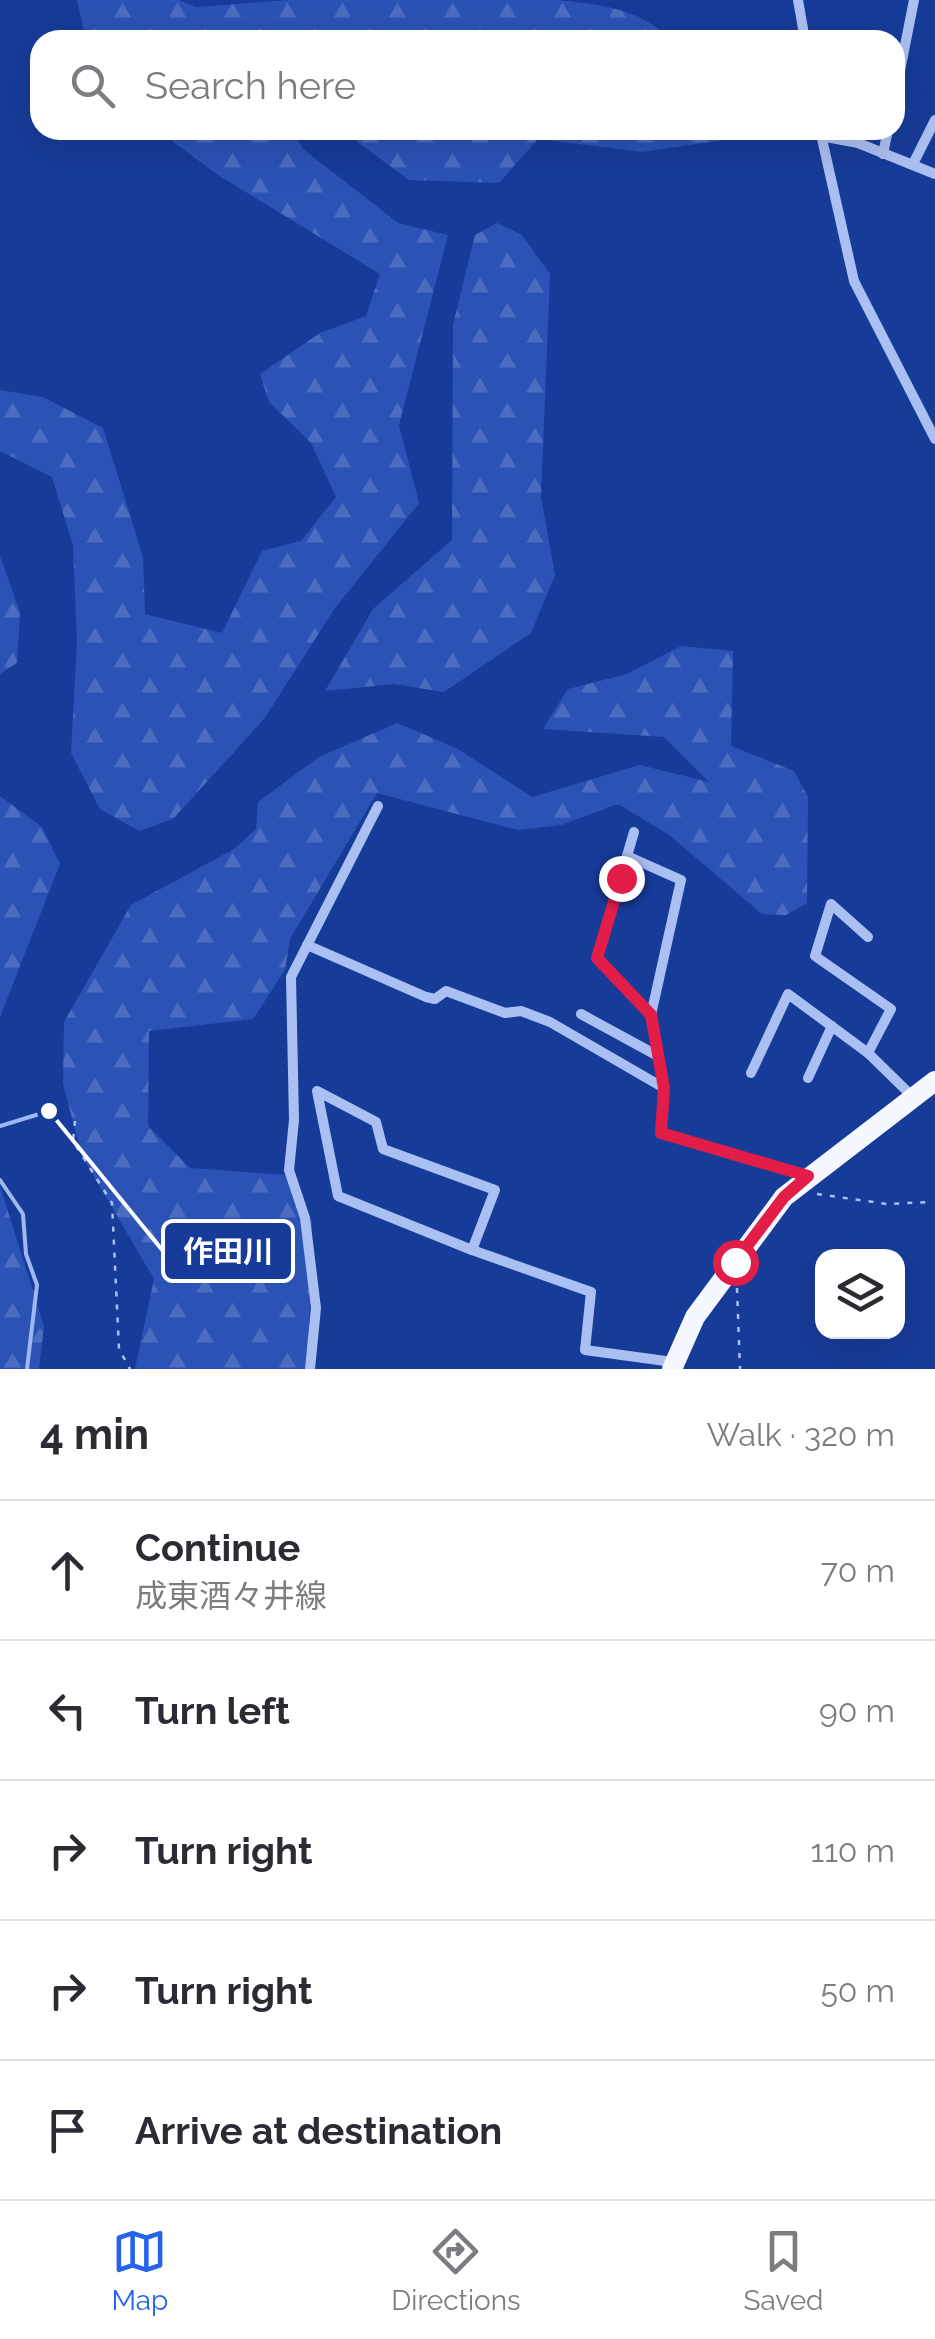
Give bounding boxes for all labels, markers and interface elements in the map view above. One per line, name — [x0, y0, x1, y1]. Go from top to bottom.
search box — [30, 30, 905, 140]
icon: search — [65, 58, 120, 113]
text: Search here — [145, 63, 356, 108]
route end — [599, 856, 645, 902]
callout: 作田川 — [163, 1221, 293, 1281]
text: 作田川 — [183, 1234, 273, 1269]
route start — [713, 1240, 759, 1286]
map controls — [815, 1249, 905, 1339]
button: layers — [815, 1249, 905, 1339]
text: 4 min — [40, 1410, 149, 1459]
text: Walk · 320 m — [707, 1416, 895, 1453]
text: Continue — [135, 1525, 300, 1570]
icon: ahead — [40, 1543, 95, 1598]
text: 70 m — [821, 1552, 895, 1589]
text: 成東酒々井線 — [135, 1577, 327, 1614]
icon: left — [40, 1683, 95, 1738]
text: Turn left — [135, 1688, 290, 1733]
text: 90 m — [819, 1692, 895, 1729]
icon: right — [40, 1823, 95, 1878]
text: Turn right — [135, 1828, 312, 1873]
text: 110 m — [810, 1832, 895, 1869]
icon: right — [40, 1963, 95, 2018]
text: Turn right — [135, 1968, 312, 2013]
text: 50 m — [820, 1972, 895, 2009]
icon: arrive — [40, 2103, 95, 2158]
text: Arrive at destination — [135, 2108, 502, 2153]
tab: Map — [111, 2224, 168, 2317]
tab: Directions — [391, 2224, 521, 2317]
tab: Saved — [743, 2224, 824, 2317]

